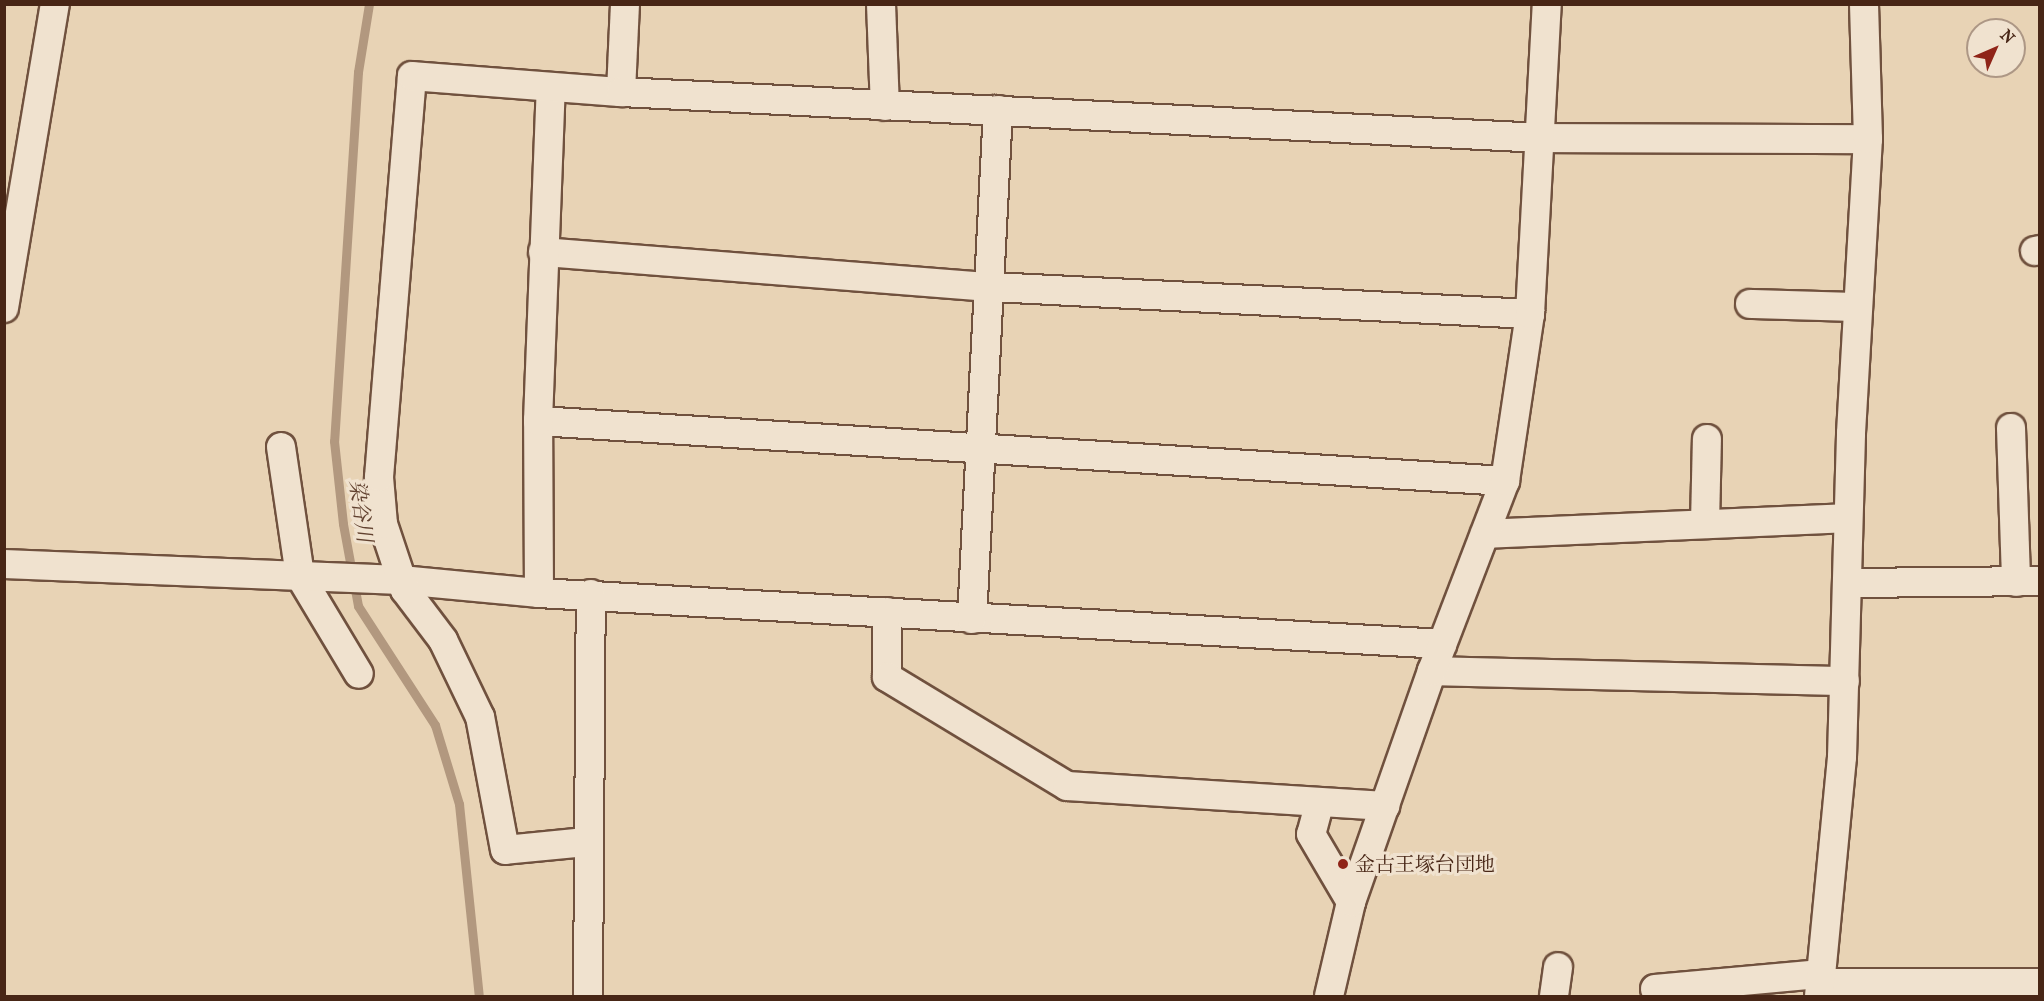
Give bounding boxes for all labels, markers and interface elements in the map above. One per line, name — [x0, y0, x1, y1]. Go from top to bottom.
north arrow — [1966, 18, 2026, 78]
text: N — [1997, 25, 2019, 47]
water label: 染谷川 — [344, 478, 378, 544]
place label: 金古王塚台団地 — [1355, 852, 1495, 876]
marker: 金古王塚台団地 — [1336, 857, 1350, 871]

